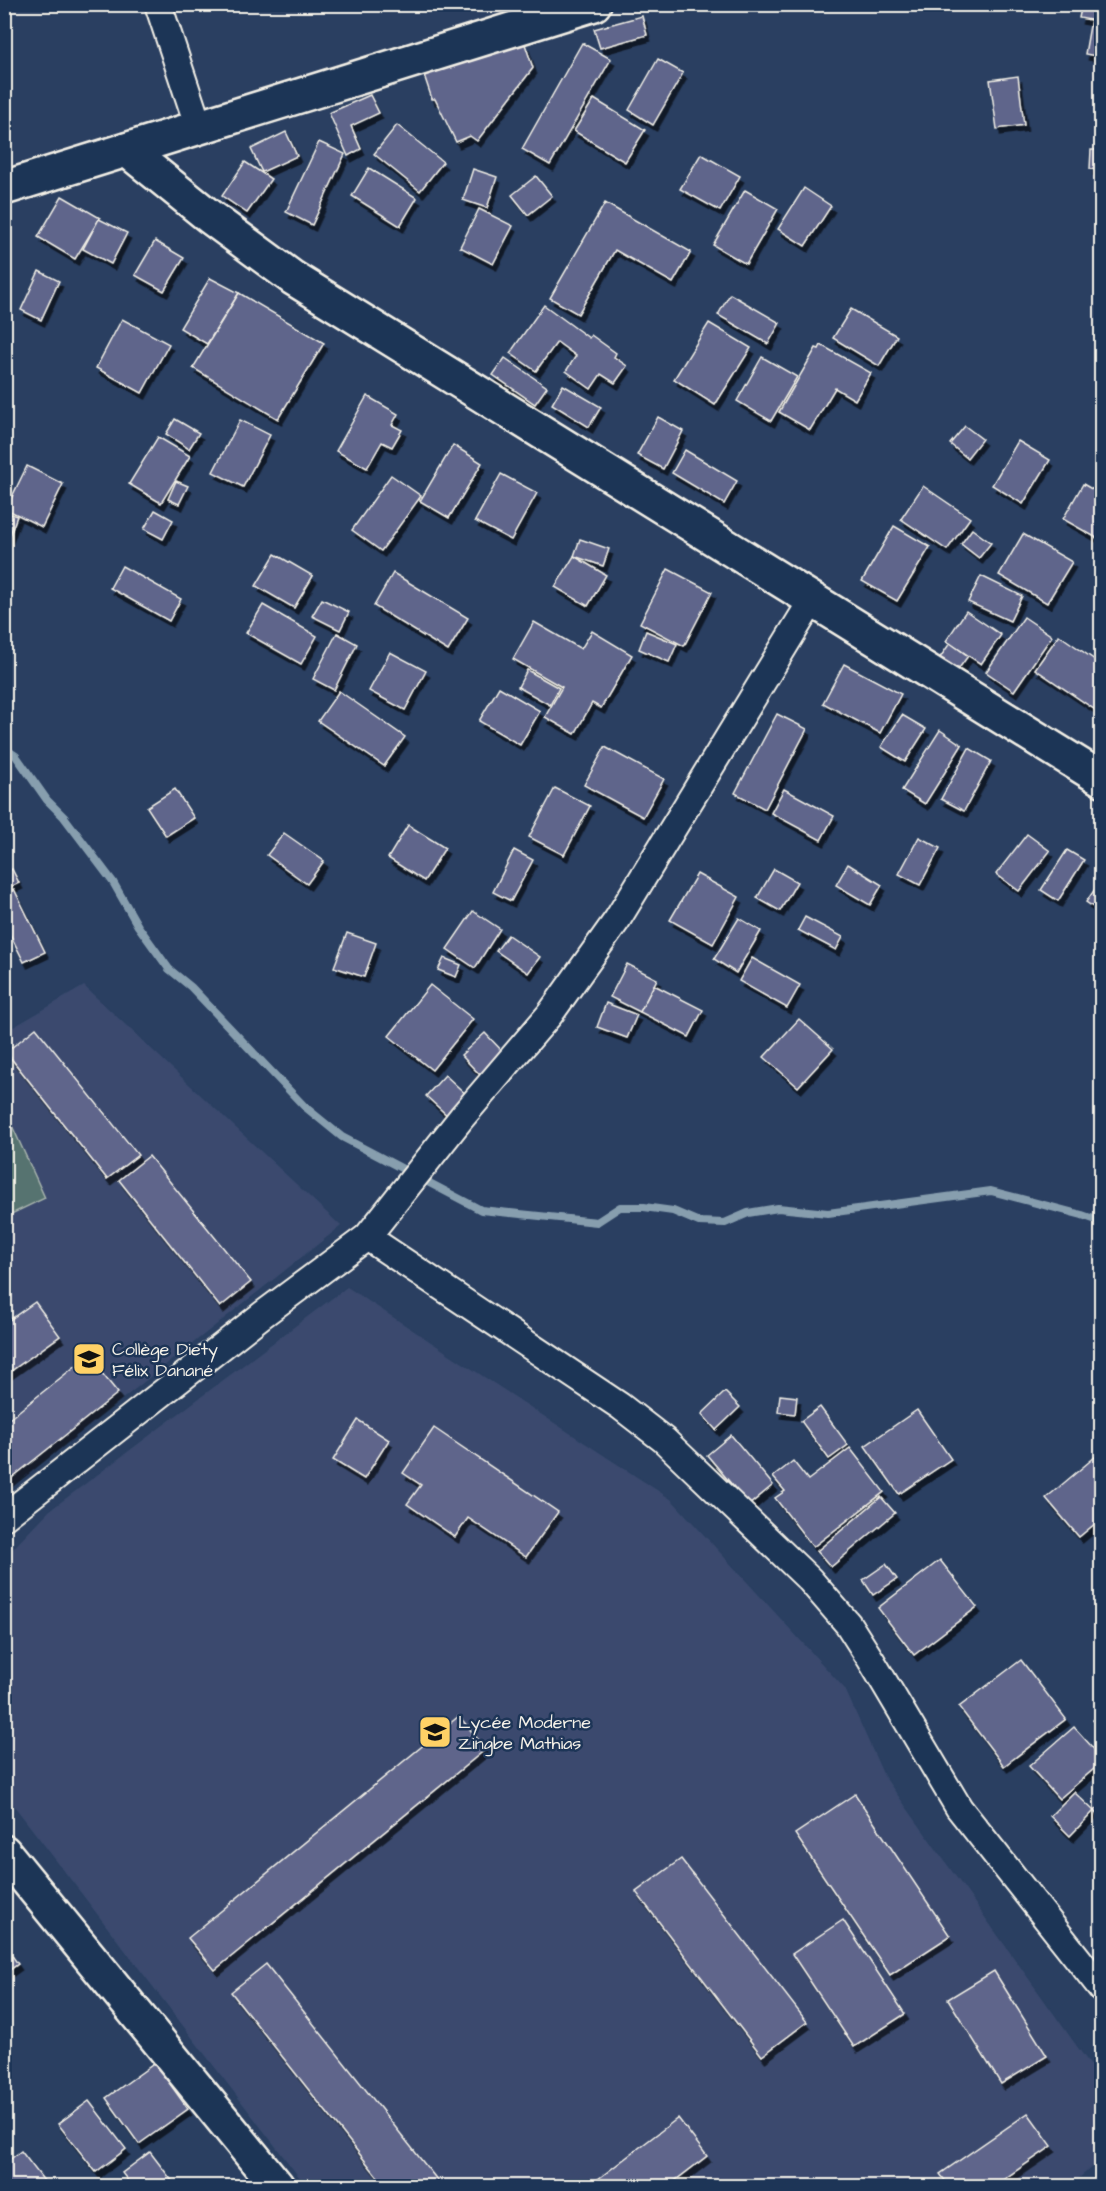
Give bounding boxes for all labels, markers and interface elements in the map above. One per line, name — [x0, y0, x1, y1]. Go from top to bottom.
place label: Collège Diety Félix Danané — [112, 1337, 218, 1383]
school or university icon: Collège Diety Félix Danané — [71, 1341, 107, 1377]
place label: Lycée Moderne Zingbe Mathias — [458, 1710, 591, 1757]
school or university icon: Lycée Moderne Zingbe Mathias — [417, 1714, 453, 1750]

